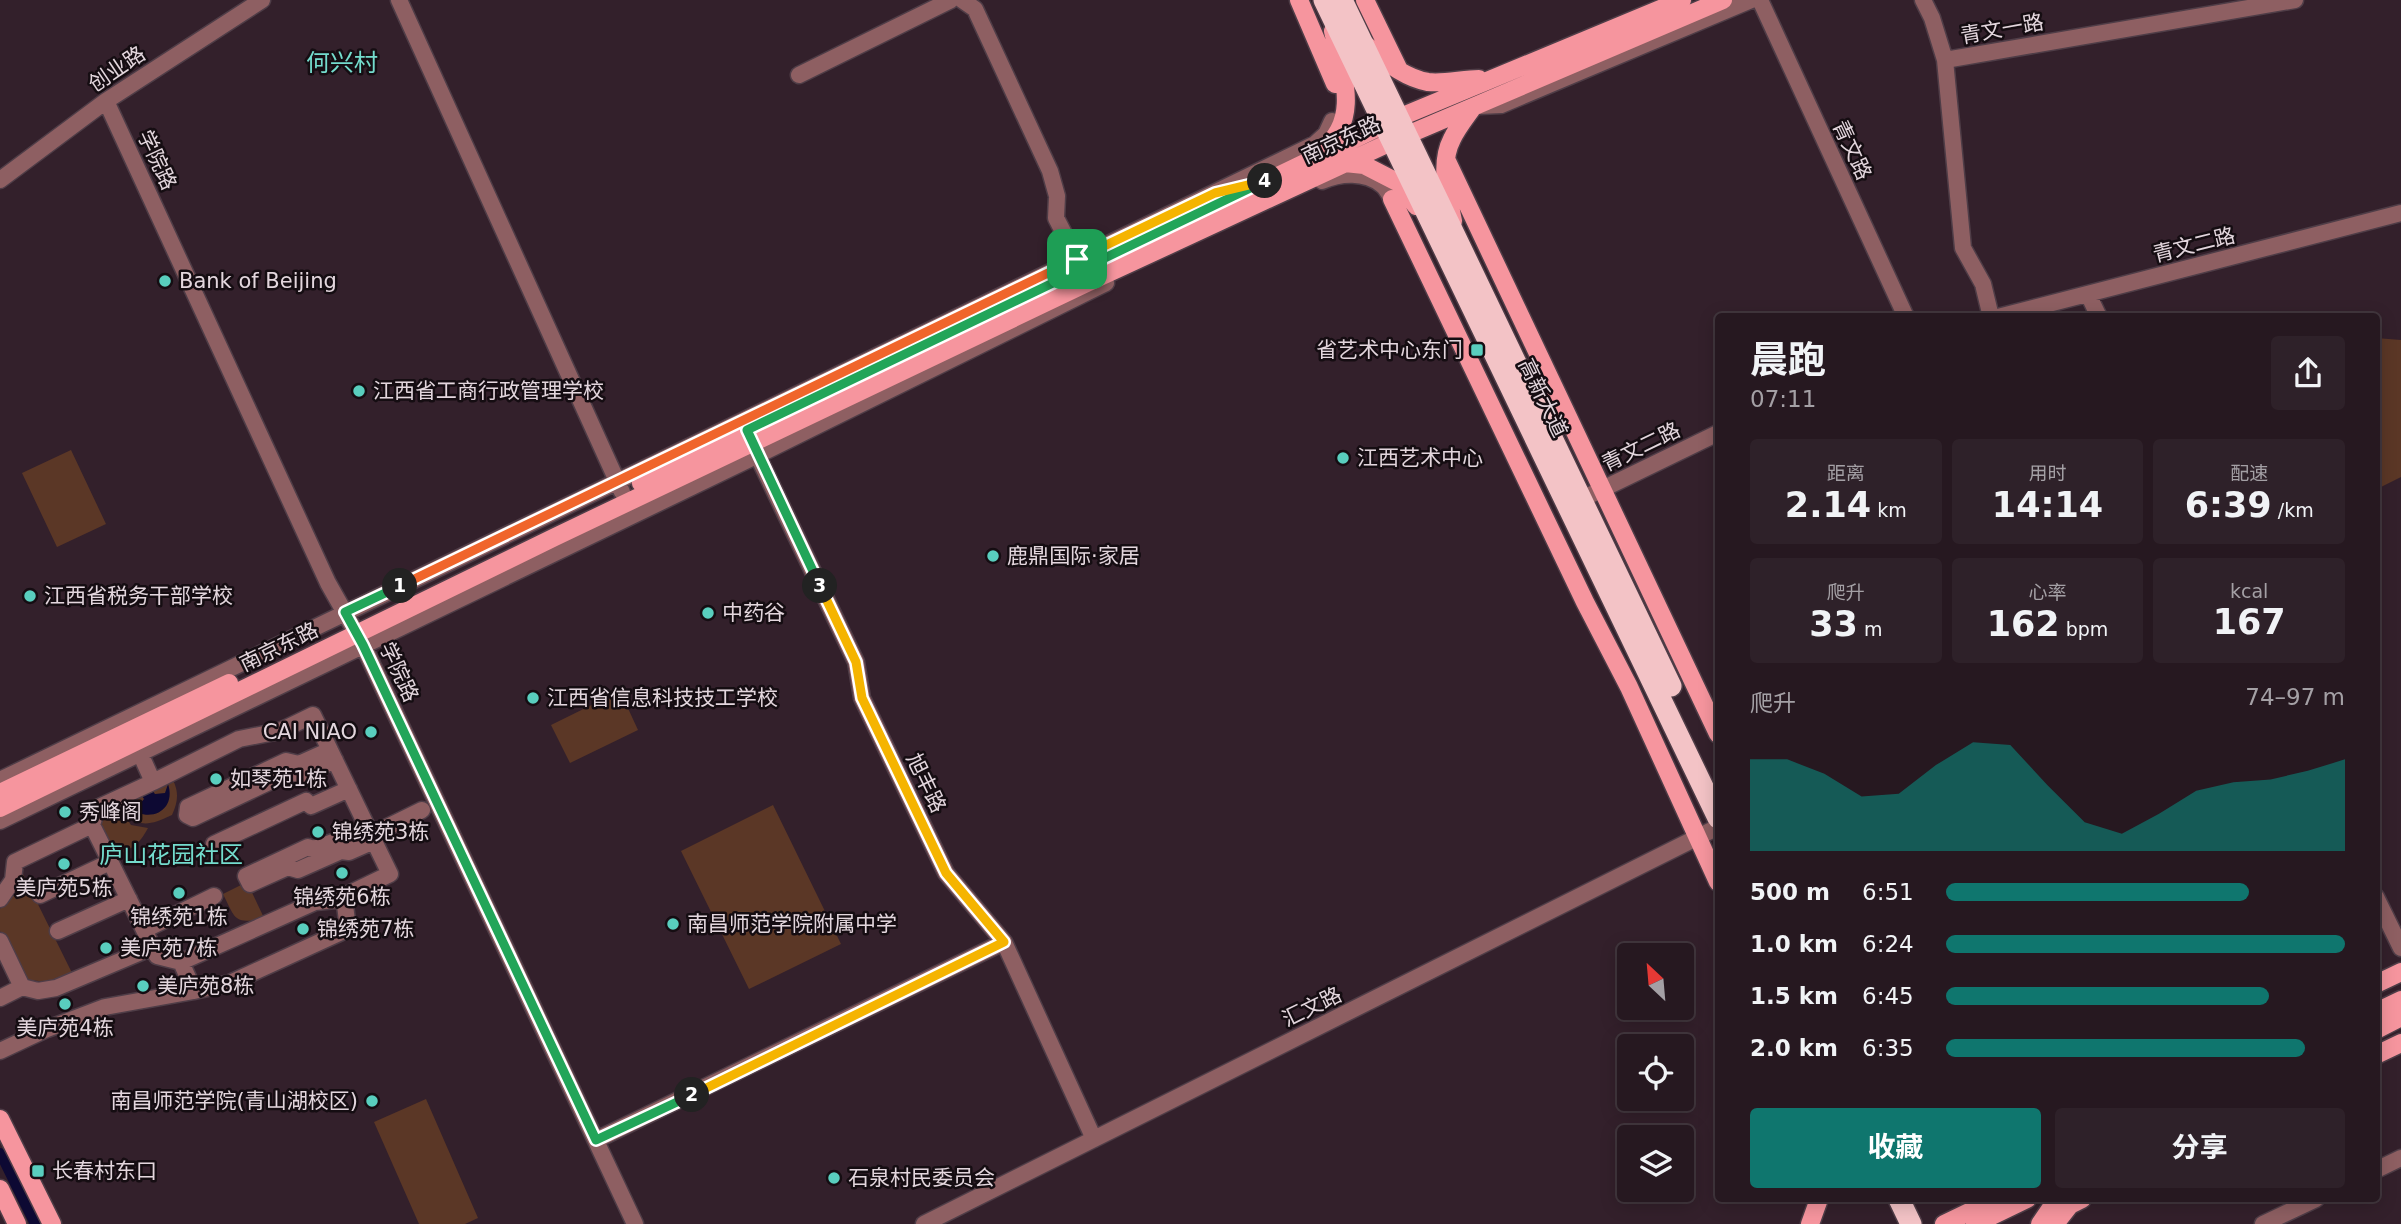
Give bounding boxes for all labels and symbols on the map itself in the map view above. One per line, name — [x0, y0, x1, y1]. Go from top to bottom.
street label: 青文一路 — [1959, 10, 2045, 48]
street label: 创业路 — [84, 41, 150, 97]
district label: 何兴村 — [306, 49, 378, 77]
street label: 南京东路 — [1298, 111, 1384, 169]
street label: 青文路 — [1828, 116, 1876, 184]
street label: 学院路 — [133, 126, 181, 194]
pin: 4 — [1248, 164, 1282, 198]
street label: 青文二路 — [2150, 223, 2238, 267]
pin — [1047, 229, 1107, 289]
place label: Bank of Beijing — [179, 269, 337, 293]
marker: Bank of Beijing — [157, 273, 173, 289]
place label: 省艺术中心东门 — [1316, 338, 1463, 362]
marker: 省艺术中心东门 — [1469, 342, 1485, 358]
street label: 高新大道 — [1514, 355, 1572, 441]
place label: 江西省工商行政管理学校 — [373, 379, 604, 403]
marker: 江西省工商行政管理学校 — [351, 383, 367, 399]
street label: 青文二路 — [1598, 418, 1684, 476]
place label: 江西艺术中心 — [1357, 446, 1483, 470]
marker: 江西艺术中心 — [1335, 450, 1351, 466]
place label: 鹿鼎国际·家居 — [1007, 544, 1140, 568]
marker: 鹿鼎国际·家居 — [985, 548, 1001, 564]
pin: 1 — [382, 568, 418, 604]
pin: 3 — [802, 568, 838, 604]
place label: 江西省税务干部学校 — [44, 584, 233, 608]
marker: 江西省税务干部学校 — [22, 588, 38, 604]
place label: 中药谷 — [722, 601, 785, 625]
marker: 中药谷 — [700, 605, 716, 621]
street label: 南京东路 — [236, 618, 322, 676]
street label: 学院路 — [375, 638, 423, 706]
place label: 江西省信息科技技工学校 — [547, 686, 778, 710]
marker: 江西省信息科技技工学校 — [525, 690, 541, 706]
place label: CAI NIAO — [263, 720, 357, 744]
marker: CAI NIAO — [363, 724, 379, 740]
street label: 旭丰路 — [901, 749, 951, 817]
place label: 如琴苑1栋 — [230, 767, 327, 791]
marker: 如琴苑1栋 — [208, 771, 224, 787]
place label: 秀峰阁 — [79, 800, 142, 824]
marker: 秀峰阁 — [57, 804, 73, 820]
place label: 锦绣苑3栋 — [332, 820, 429, 844]
marker: 锦绣苑3栋 — [310, 824, 326, 840]
district label: 庐山花园社区 — [99, 841, 243, 869]
marker: 美庐苑5栋 — [56, 856, 72, 872]
marker: 锦绣苑6栋 — [334, 865, 350, 881]
place label: 美庐苑5栋 — [15, 876, 113, 900]
marker: 锦绣苑1栋 — [171, 885, 187, 901]
place label: 锦绣苑6栋 — [293, 885, 391, 909]
place label: 锦绣苑1栋 — [130, 905, 228, 929]
place label: 南昌师范学院附属中学 — [687, 912, 897, 936]
marker: 南昌师范学院附属中学 — [665, 916, 681, 932]
place label: 锦绣苑7栋 — [317, 917, 414, 941]
marker: 锦绣苑7栋 — [295, 921, 311, 937]
place label: 美庐苑7栋 — [120, 936, 217, 960]
marker: 美庐苑7栋 — [98, 940, 114, 956]
north arrow — [1617, 943, 1694, 1020]
place label: 美庐苑8栋 — [157, 974, 254, 998]
marker: 美庐苑8栋 — [135, 978, 151, 994]
street label: 汇文路 — [1278, 982, 1346, 1032]
marker: 美庐苑4栋 — [57, 996, 73, 1012]
place label: 美庐苑4栋 — [16, 1016, 114, 1040]
pin: 2 — [674, 1078, 710, 1112]
place label: 南昌师范学院(青山湖校区) — [111, 1089, 358, 1113]
marker: 南昌师范学院(青山湖校区) — [364, 1093, 380, 1109]
place label: 长春村东口 — [52, 1159, 157, 1183]
marker: 长春村东口 — [30, 1163, 46, 1179]
place label: 石泉村民委员会 — [848, 1166, 995, 1190]
marker: 石泉村民委员会 — [826, 1170, 842, 1186]

